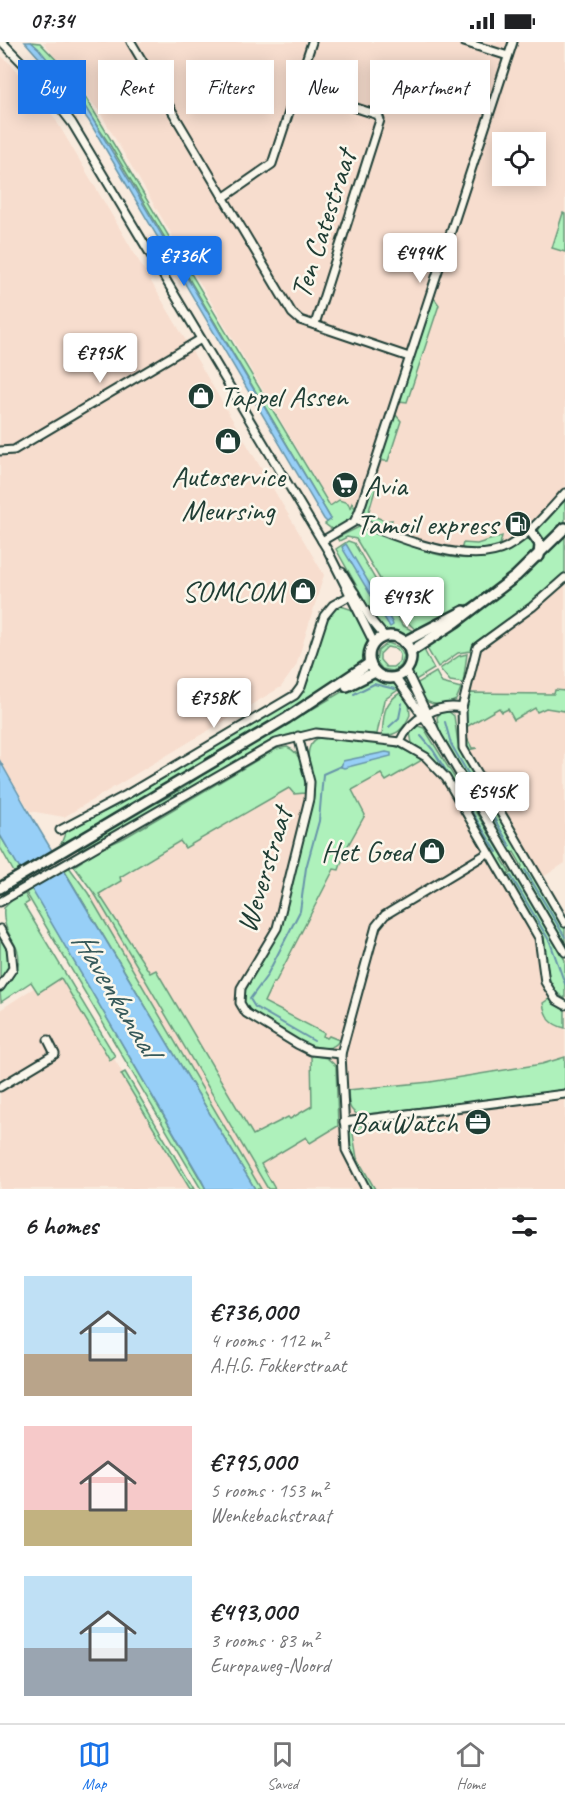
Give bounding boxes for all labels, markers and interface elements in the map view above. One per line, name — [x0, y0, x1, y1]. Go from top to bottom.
text: 07:34 — [30, 7, 74, 35]
chip: Buy — [18, 60, 86, 114]
chip: Rent — [98, 60, 174, 114]
chip: Filters — [186, 60, 274, 114]
chip: New — [286, 60, 358, 114]
chip: Apartment — [370, 60, 490, 114]
map controls — [492, 132, 546, 186]
button: locate — [492, 132, 546, 186]
street label: Ten Catestraat — [281, 141, 366, 303]
pin: €494K — [378, 233, 462, 284]
pin: €736K — [142, 236, 226, 287]
text: €494K — [397, 240, 443, 265]
text: €736K — [161, 243, 207, 268]
pin: €795K — [58, 333, 142, 384]
text: €795K — [77, 340, 123, 365]
place label: Tappel Assen — [220, 377, 349, 415]
shop icon: Tappel Assen — [186, 381, 216, 411]
shop icon: Autoservice Meursing — [213, 426, 243, 456]
place label: Autoservice Meursing — [171, 457, 287, 529]
place label: Avia — [364, 466, 409, 504]
supermarket icon: Avia — [330, 470, 360, 500]
place label: Tamoil express — [356, 505, 501, 543]
fuel station icon: Tamoil express — [503, 509, 533, 539]
place label: SOMCOM — [182, 572, 286, 610]
shop icon: SOMCOM — [288, 576, 318, 606]
pin: €493K — [365, 577, 449, 628]
text: €493K — [384, 584, 430, 609]
pin: €758K — [172, 678, 256, 729]
text: €758K — [191, 685, 237, 710]
pin: €545K — [450, 772, 534, 823]
text: €545K — [469, 779, 515, 804]
street label: Weverstraat — [227, 799, 302, 937]
place label: Het Goed — [321, 832, 416, 870]
shop icon: Het Goed — [417, 836, 447, 866]
water label: Havenkanaal — [63, 923, 175, 1072]
place label: BauWatch — [350, 1103, 458, 1141]
office icon: BauWatch — [463, 1107, 493, 1137]
text: 6 homes — [24, 1209, 98, 1242]
icon: filters — [508, 1209, 541, 1242]
text: €736,000 — [210, 1295, 298, 1328]
icon: home — [72, 1300, 144, 1372]
text: 4 rooms · 112 m² — [210, 1328, 327, 1353]
text: A.H.G. Fokkerstraat — [210, 1353, 346, 1378]
text: €795,000 — [210, 1445, 296, 1478]
icon: home — [72, 1450, 144, 1522]
text: 5 rooms · 153 m² — [210, 1478, 327, 1503]
text: Wenkebachstraat — [210, 1503, 331, 1528]
text: €493,000 — [210, 1595, 297, 1628]
icon: home — [72, 1600, 144, 1672]
text: 3 rooms · 83 m² — [210, 1628, 318, 1653]
text: Europaweg-Noord — [210, 1653, 330, 1678]
tab: Map — [78, 1738, 111, 1794]
tab: Saved — [266, 1738, 299, 1794]
tab: Home — [454, 1738, 487, 1794]

